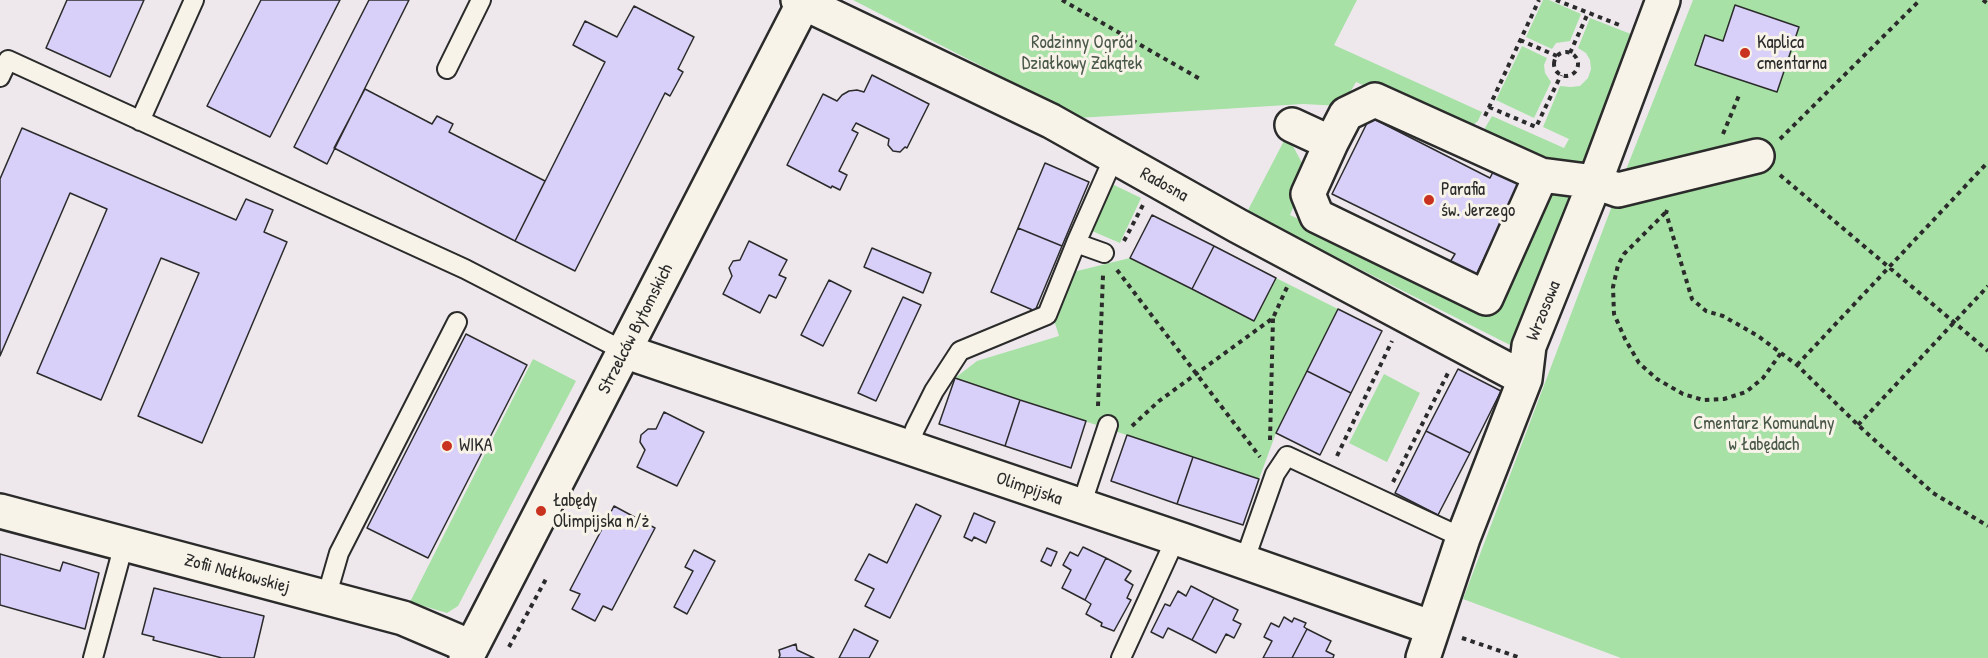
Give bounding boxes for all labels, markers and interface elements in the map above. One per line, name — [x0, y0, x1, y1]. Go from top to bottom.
park label: Rodzinny Ogród Działkowy Zakątek — [1022, 32, 1142, 74]
place label: Kaplica cmentarna — [1757, 32, 1827, 74]
marker: Kaplica cmentarna — [1738, 46, 1752, 60]
street label: Radosna — [1136, 163, 1192, 207]
place label: Parafia św. Jerzego — [1441, 179, 1515, 222]
marker: Parafia św. Jerzego — [1422, 193, 1436, 207]
street label: Strzelców Bytomskich — [594, 260, 678, 398]
street label: Wrzosowa — [1522, 278, 1566, 344]
park label: Cmentarz Komunalny w Łabędach — [1693, 413, 1835, 456]
place label: WIKA — [459, 435, 493, 457]
marker: WIKA — [440, 439, 454, 453]
street label: Olimpijska — [993, 468, 1065, 510]
place label: Łabędy Olimpijska n/ż — [553, 490, 649, 532]
marker: Łabędy Olimpijska n/ż — [534, 504, 548, 518]
street label: Zofii Nałkowskiej — [182, 550, 292, 598]

